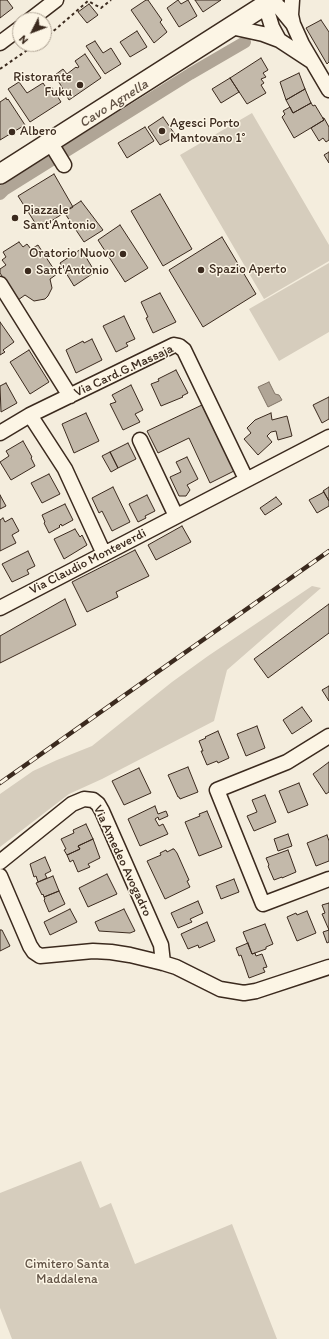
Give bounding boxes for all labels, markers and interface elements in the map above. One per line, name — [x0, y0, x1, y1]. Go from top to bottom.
north arrow — [12, 12, 52, 52]
text: N — [16, 33, 31, 47]
place label: Ristorante Fuku — [13, 70, 72, 101]
water label: Cavo Agnella — [76, 76, 152, 132]
marker: Ristorante Fuku — [75, 80, 85, 90]
place label: Agesci Porto Mantovano 1° — [170, 116, 245, 147]
place label: Albero — [20, 124, 57, 140]
marker: Agesci Porto Mantovano 1° — [157, 126, 167, 136]
marker: Albero — [7, 127, 17, 137]
place label: Piazzale Sant'Antonio — [23, 203, 96, 234]
marker: Piazzale Sant'Antonio — [10, 213, 20, 223]
place label: Oratorio Nuovo — [29, 246, 115, 262]
marker: Oratorio Nuovo — [118, 249, 128, 259]
place label: Spazio Aperto — [209, 262, 287, 278]
place label: Sant'Antonio — [36, 263, 109, 279]
marker: Spazio Aperto — [196, 265, 206, 275]
marker: Sant'Antonio — [23, 266, 33, 276]
street label: Via Card.G.Massaja — [72, 341, 176, 401]
street label: Via Claudio Monteverdi — [27, 526, 149, 598]
street label: Via Amedeo Avogadro — [89, 803, 155, 919]
park label: Cimitero Santa Maddalena — [25, 1257, 109, 1288]

